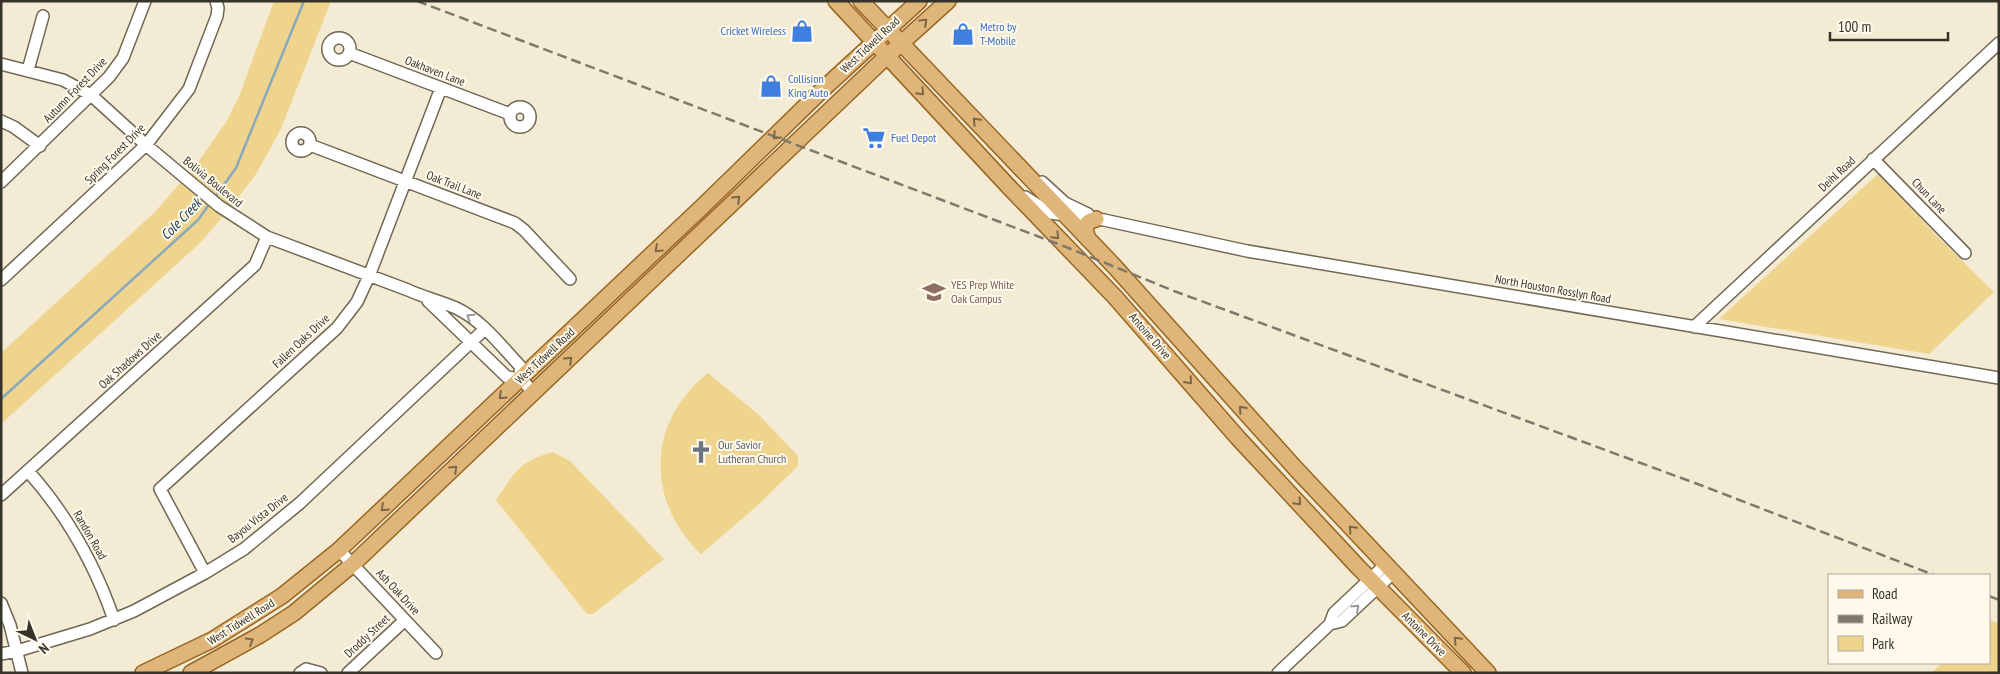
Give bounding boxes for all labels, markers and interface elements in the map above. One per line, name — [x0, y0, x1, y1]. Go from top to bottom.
scale bar — [1830, 10, 1948, 42]
street label: West Tidwell Road — [837, 13, 903, 76]
text: 100 m — [1838, 17, 1871, 36]
shop icon: Cricket Wireless — [789, 18, 815, 44]
one-way arrow — [919, 19, 928, 28]
place label: Metro by T-Mobile — [980, 19, 1017, 48]
shop icon: Metro by T-Mobile — [950, 21, 976, 47]
place label: Cricket Wireless — [721, 23, 786, 38]
street label: Oakhaven Lane — [403, 52, 467, 89]
street label: Autumn Forest Drive — [40, 54, 110, 125]
place label: Collision King Auto — [788, 71, 828, 100]
shop icon: Collision King Auto — [758, 73, 784, 99]
one-way arrow — [915, 86, 924, 95]
one-way arrow — [973, 118, 982, 127]
street label: Spring Forest Drive — [81, 120, 148, 187]
supermarket icon: Fuel Depot — [861, 125, 887, 151]
one-way arrow — [772, 130, 781, 139]
place label: Fuel Depot — [891, 130, 937, 145]
street label: Bolivia Boulevard — [180, 153, 246, 210]
street label: Deihl Road — [1815, 153, 1858, 194]
street label: Oak Trail Lane — [424, 167, 484, 202]
street label: Chun Lane — [1909, 175, 1950, 217]
water label: Cole Creek — [157, 193, 206, 244]
one-way arrow — [732, 196, 741, 205]
one-way arrow — [1050, 230, 1059, 239]
one-way arrow — [655, 243, 664, 252]
street label: North Houston Rosslyn Road — [1494, 271, 1612, 306]
place label: YES Prep White Oak Campus — [951, 277, 1014, 306]
school or university icon: YES Prep White Oak Campus — [921, 279, 947, 305]
street label: Antoine Drive — [1126, 309, 1175, 362]
street label: Fallen Oaks Drive — [269, 310, 332, 371]
one-way arrow — [466, 314, 475, 323]
street label: West Tidwell Road — [512, 324, 578, 387]
street label: Oak Shadows Drive — [95, 328, 164, 392]
one-way arrow — [563, 357, 572, 366]
one-way arrow — [1183, 376, 1192, 385]
one-way arrow — [499, 390, 508, 399]
one-way arrow — [1239, 406, 1248, 415]
place label: Our Savior Lutheran Church — [718, 437, 786, 466]
church icon: Our Savior Lutheran Church — [688, 439, 714, 465]
one-way arrow — [448, 466, 457, 475]
street label: Bayou Vista Drive — [225, 489, 291, 546]
one-way arrow — [1292, 496, 1301, 505]
one-way arrow — [381, 502, 390, 511]
street label: Randon Road — [70, 507, 111, 562]
one-way arrow — [1349, 526, 1358, 535]
street label: Ash Oak Drive — [373, 565, 424, 618]
legend — [1828, 574, 1990, 664]
text: Road — [1872, 584, 1898, 603]
street label: West Tidwell Road — [205, 595, 277, 648]
one-way arrow — [1350, 605, 1359, 614]
street label: Antoine Drive — [1399, 608, 1450, 659]
text: Railway — [1872, 609, 1913, 628]
street label: Droddy Street — [341, 610, 393, 660]
north arrow — [10, 614, 60, 664]
text: Park — [1872, 634, 1894, 653]
one-way arrow — [244, 637, 253, 647]
one-way arrow — [1454, 637, 1463, 646]
text: N — [35, 639, 53, 658]

